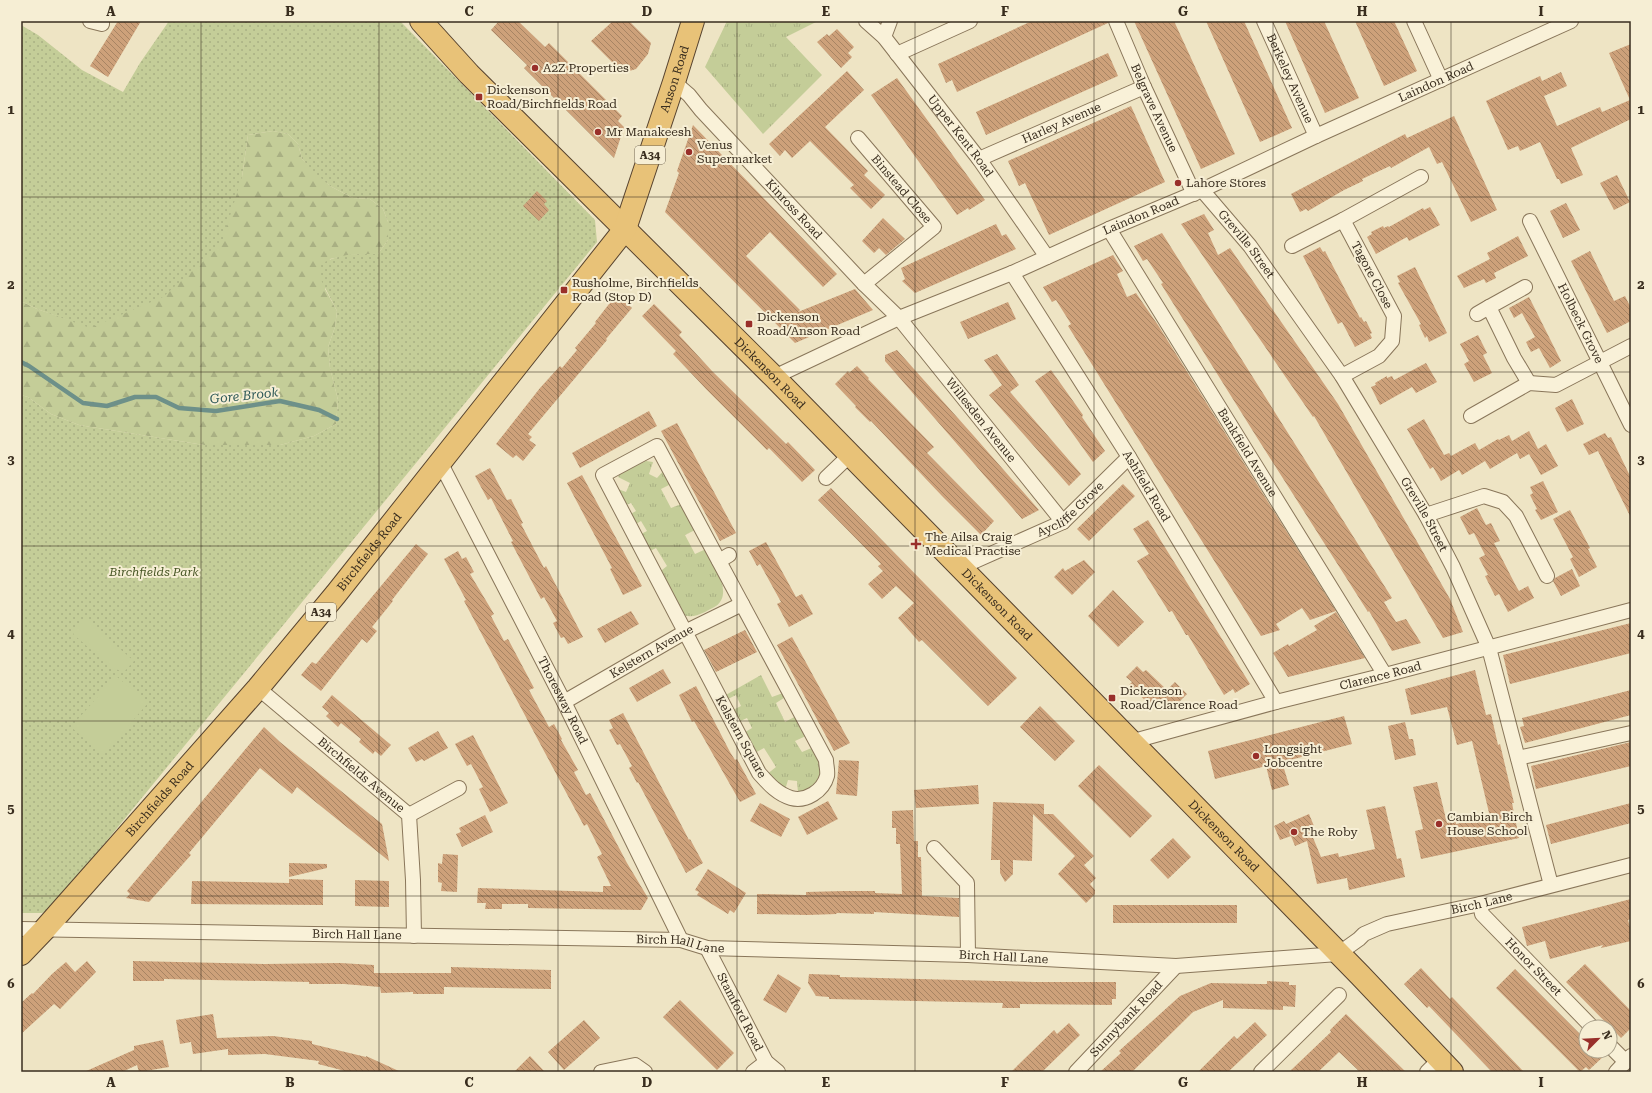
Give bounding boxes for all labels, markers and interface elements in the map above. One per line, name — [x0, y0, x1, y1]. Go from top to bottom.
text: A — [106, 4, 116, 19]
text: B — [285, 4, 295, 19]
text: C — [464, 4, 474, 19]
text: D — [642, 4, 652, 19]
text: E — [822, 4, 830, 19]
text: F — [1001, 4, 1009, 19]
text: G — [1178, 4, 1188, 19]
text: H — [1357, 4, 1368, 19]
text: I — [1538, 4, 1544, 19]
street label: Berkeley Avenue — [1264, 31, 1316, 126]
street label: Anson Road — [657, 44, 692, 114]
street label: Laindon Road — [1396, 59, 1476, 105]
place label: A2Z Properties — [543, 61, 629, 75]
street label: Belgrave Avenue — [1128, 62, 1181, 155]
marker: A2Z Properties — [530, 63, 540, 73]
place label: Dickenson Road/Birchfields Road — [487, 83, 617, 111]
marker: Dickenson Road/Birchfields Road — [474, 92, 484, 102]
street label: Upper Kent Road — [925, 92, 996, 180]
street label: Harley Avenue — [1020, 99, 1103, 146]
text: 1 — [7, 102, 15, 117]
text: 1 — [1637, 102, 1645, 117]
place label: Mr Manakeesh — [606, 125, 692, 139]
marker: Mr Manakeesh — [593, 127, 603, 137]
place label: Venus Supermarket — [697, 138, 773, 166]
road number: A34 — [635, 146, 665, 164]
marker: Venus Supermarket — [684, 147, 694, 157]
street label: Binstead Close — [868, 152, 935, 226]
place label: Lahore Stores — [1186, 176, 1266, 190]
street label: Kinross Road — [763, 177, 825, 242]
marker: Lahore Stores — [1173, 178, 1183, 188]
street label: Laindon Road — [1101, 193, 1181, 238]
street label: Greville Street — [1215, 207, 1278, 281]
street label: Tagore Close — [1348, 239, 1396, 311]
place label: Rusholme, Birchfields Road (Stop D) — [572, 276, 699, 304]
text: 2 — [7, 277, 15, 292]
text: 2 — [1637, 277, 1645, 292]
street label: Holbeck Grove — [1555, 281, 1606, 366]
marker: Rusholme, Birchfields Road (Stop D) — [559, 285, 569, 295]
place label: Dickenson Road/Anson Road — [757, 310, 860, 338]
marker: Dickenson Road/Anson Road — [744, 319, 754, 329]
street label: Dickenson Road — [732, 335, 809, 412]
street label: Willesden Avenue — [943, 375, 1019, 465]
water label: Gore Brook — [209, 384, 280, 407]
street label: Bankfield Avenue — [1215, 406, 1280, 500]
street label: Ashfield Road — [1120, 448, 1173, 525]
text: 3 — [7, 452, 15, 467]
text: 3 — [1637, 452, 1645, 467]
street label: Greville Street — [1398, 475, 1451, 554]
street label: Aycliffe Grove — [1035, 479, 1107, 540]
street label: Birchfields Road — [334, 510, 405, 594]
place label: The Ailsa Craig Medical Practise — [925, 530, 1021, 558]
marker: The Ailsa Craig Medical Practise — [910, 538, 922, 550]
park label: Birchfields Park — [108, 565, 199, 579]
street label: Dickenson Road — [959, 566, 1035, 643]
road number: A34 — [306, 603, 336, 621]
street label: Kelstern Avenue — [607, 622, 696, 681]
text: 4 — [7, 626, 15, 641]
text: 4 — [1637, 626, 1645, 641]
street label: Thoresway Road — [535, 654, 591, 746]
street label: Clarence Road — [1338, 659, 1423, 693]
place label: Dickenson Road/Clarence Road — [1120, 684, 1238, 712]
street label: Kelstern Square — [713, 693, 770, 781]
marker: Dickenson Road/Clarence Road — [1107, 693, 1117, 703]
street label: Birchfields Avenue — [315, 734, 408, 816]
place label: Longsight Jobcentre — [1264, 742, 1323, 770]
marker: Longsight Jobcentre — [1251, 751, 1261, 761]
street label: Birchfields Road — [123, 758, 197, 839]
street label: Dickenson Road — [1186, 797, 1262, 875]
text: 5 — [7, 801, 15, 816]
text: 5 — [1637, 801, 1645, 816]
place label: Cambian Birch House School — [1447, 810, 1533, 838]
marker: Cambian Birch House School — [1434, 819, 1444, 829]
place label: The Roby — [1302, 825, 1358, 839]
marker: The Roby — [1289, 827, 1299, 837]
street label: Birch Lane — [1450, 889, 1514, 917]
street label: Birch Hall Lane — [312, 927, 402, 942]
street label: Birch Hall Lane — [636, 932, 725, 956]
street label: Honor Street — [1502, 935, 1565, 999]
street label: Birch Hall Lane — [959, 948, 1049, 966]
street label: Stamford Road — [714, 970, 766, 1054]
text: 6 — [7, 976, 15, 991]
text: 6 — [1637, 976, 1645, 991]
street label: Sunnybank Road — [1087, 978, 1165, 1060]
north arrow — [1578, 1019, 1618, 1059]
text: N — [1599, 1029, 1615, 1042]
text: A — [106, 1075, 116, 1090]
text: B — [285, 1075, 295, 1090]
text: C — [464, 1075, 474, 1090]
text: D — [642, 1075, 652, 1090]
text: E — [822, 1075, 830, 1090]
text: F — [1001, 1075, 1009, 1090]
text: G — [1178, 1075, 1188, 1090]
text: H — [1357, 1075, 1368, 1090]
text: I — [1538, 1075, 1544, 1090]

